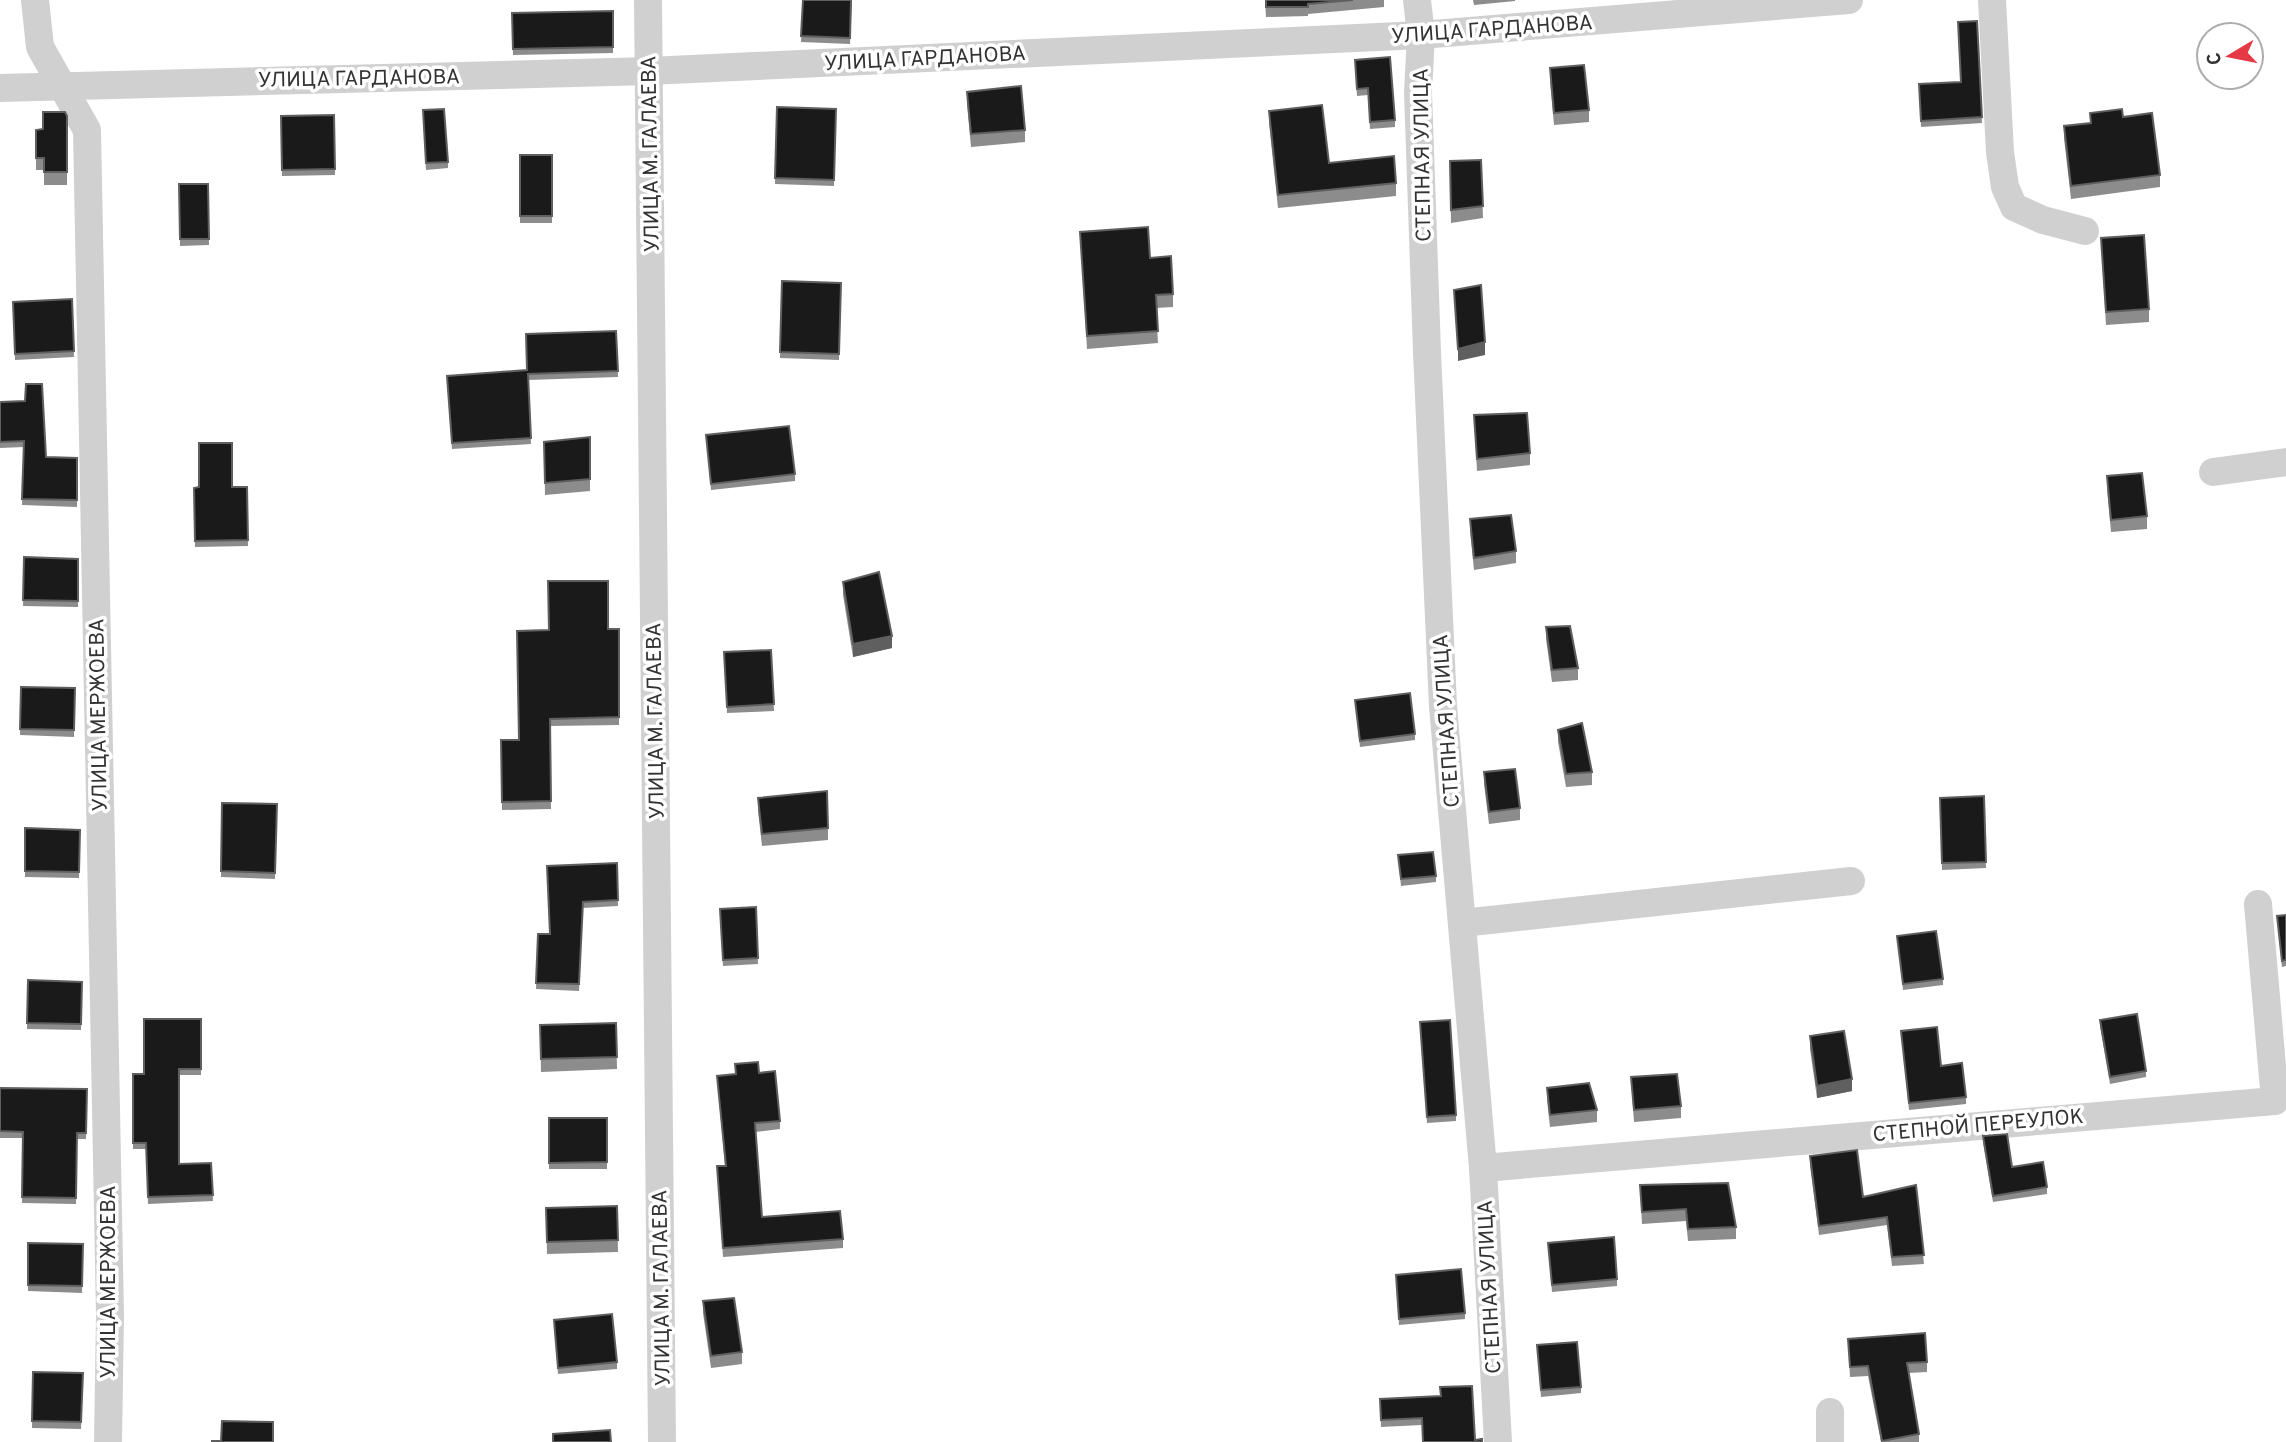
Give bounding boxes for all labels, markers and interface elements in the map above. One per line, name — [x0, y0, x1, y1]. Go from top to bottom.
street label: УЛИЦА ГАРДАНОВА — [1390, 10, 1594, 51]
north arrow — [2195, 21, 2265, 91]
street label: УЛИЦА ГАРДАНОВА — [823, 41, 1027, 78]
text: С — [2202, 51, 2228, 67]
street label: УЛИЦА М. ГАЛАЕВА — [636, 55, 667, 253]
street label: УЛИЦА ГАРДАНОВА — [258, 64, 460, 95]
street label: СТЕПНАЯ УЛИЦА — [1408, 68, 1439, 242]
street label: УЛИЦА МЕРЖОЕВА — [84, 618, 115, 812]
street label: УЛИЦА М. ГАЛАЕВА — [641, 622, 672, 820]
street label: СТЕПНАЯ УЛИЦА — [1428, 633, 1467, 809]
street label: СТЕПНОЙ ПЕРЕУЛОК — [1871, 1103, 2085, 1149]
street label: УЛИЦА МЕРЖОЕВА — [96, 1185, 123, 1379]
street label: УЛИЦА М. ГАЛАЕВА — [647, 1189, 678, 1387]
street label: СТЕПНАЯ УЛИЦА — [1472, 1199, 1509, 1374]

